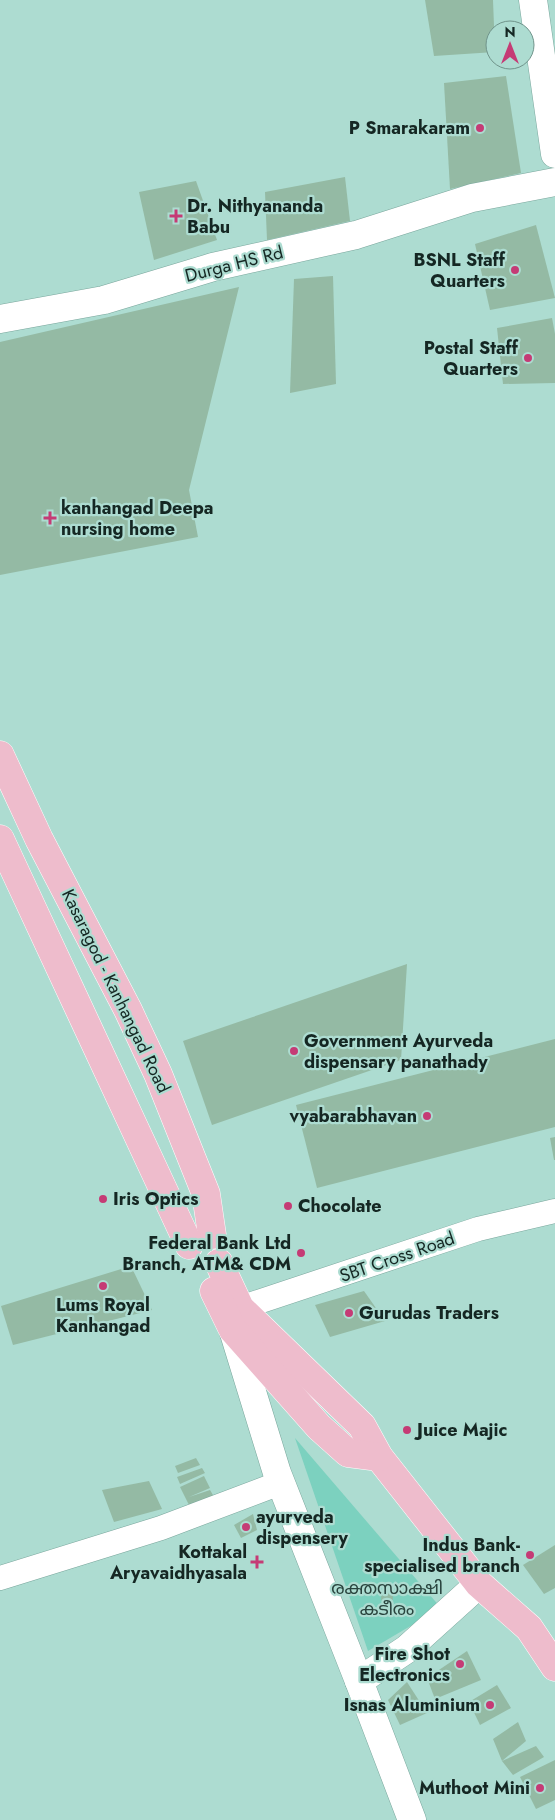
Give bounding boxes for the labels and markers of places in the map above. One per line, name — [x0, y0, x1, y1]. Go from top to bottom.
place label: P Smarakaram — [349, 115, 470, 141]
marker: P Smarakaram — [474, 122, 486, 134]
place label: Dr. Nithyananda Babu — [187, 193, 323, 240]
marker: Dr. Nithyananda Babu — [169, 209, 183, 223]
place label: BSNL Staff Quarters — [414, 247, 506, 294]
marker: BSNL Staff Quarters — [509, 264, 521, 276]
place label: Postal Staff Quarters — [424, 335, 519, 382]
marker: Postal Staff Quarters — [522, 352, 534, 364]
place label: kanhangad Deepa nursing home — [61, 495, 214, 542]
marker: kanhangad Deepa nursing home — [43, 511, 57, 525]
place label: Government Ayurveda dispensary panathady — [304, 1028, 493, 1075]
marker: Government Ayurveda dispensary panathady — [288, 1045, 300, 1057]
place label: vyabarabhavan — [288, 1103, 417, 1129]
marker: vyabarabhavan — [421, 1110, 433, 1122]
place label: Iris Optics — [113, 1186, 198, 1212]
marker: Iris Optics — [97, 1193, 109, 1205]
place label: Chocolate — [298, 1193, 382, 1219]
marker: Chocolate — [282, 1200, 294, 1212]
place label: Federal Bank Ltd Branch, ATM& CDM — [122, 1230, 291, 1277]
marker: Federal Bank Ltd Branch, ATM& CDM — [295, 1247, 307, 1259]
marker: Lums Royal Kanhangad — [97, 1280, 109, 1292]
place label: Lums Royal Kanhangad — [56, 1292, 150, 1339]
place label: Gurudas Traders — [359, 1300, 499, 1326]
marker: Gurudas Traders — [343, 1307, 355, 1319]
place label: Juice Majic — [414, 1417, 507, 1443]
marker: Juice Majic — [401, 1424, 413, 1436]
place label: ayurveda dispensery — [256, 1504, 349, 1551]
marker: ayurveda dispensery — [240, 1521, 252, 1533]
place label: Indus Bank- specialised branch — [364, 1532, 520, 1579]
place label: Kottakal Aryavaidhyasala — [109, 1539, 247, 1586]
marker: Indus Bank- specialised branch — [524, 1549, 536, 1561]
marker: Kottakal Aryavaidhyasala — [251, 1556, 263, 1568]
place label: Fire Shot Electronics — [359, 1641, 450, 1688]
marker: Fire Shot Electronics — [454, 1658, 466, 1670]
place label: Isnas Aluminium — [344, 1692, 480, 1718]
marker: Isnas Aluminium — [484, 1699, 496, 1711]
place label: Muthoot Mini — [419, 1775, 530, 1801]
marker: Muthoot Mini — [534, 1782, 546, 1794]

